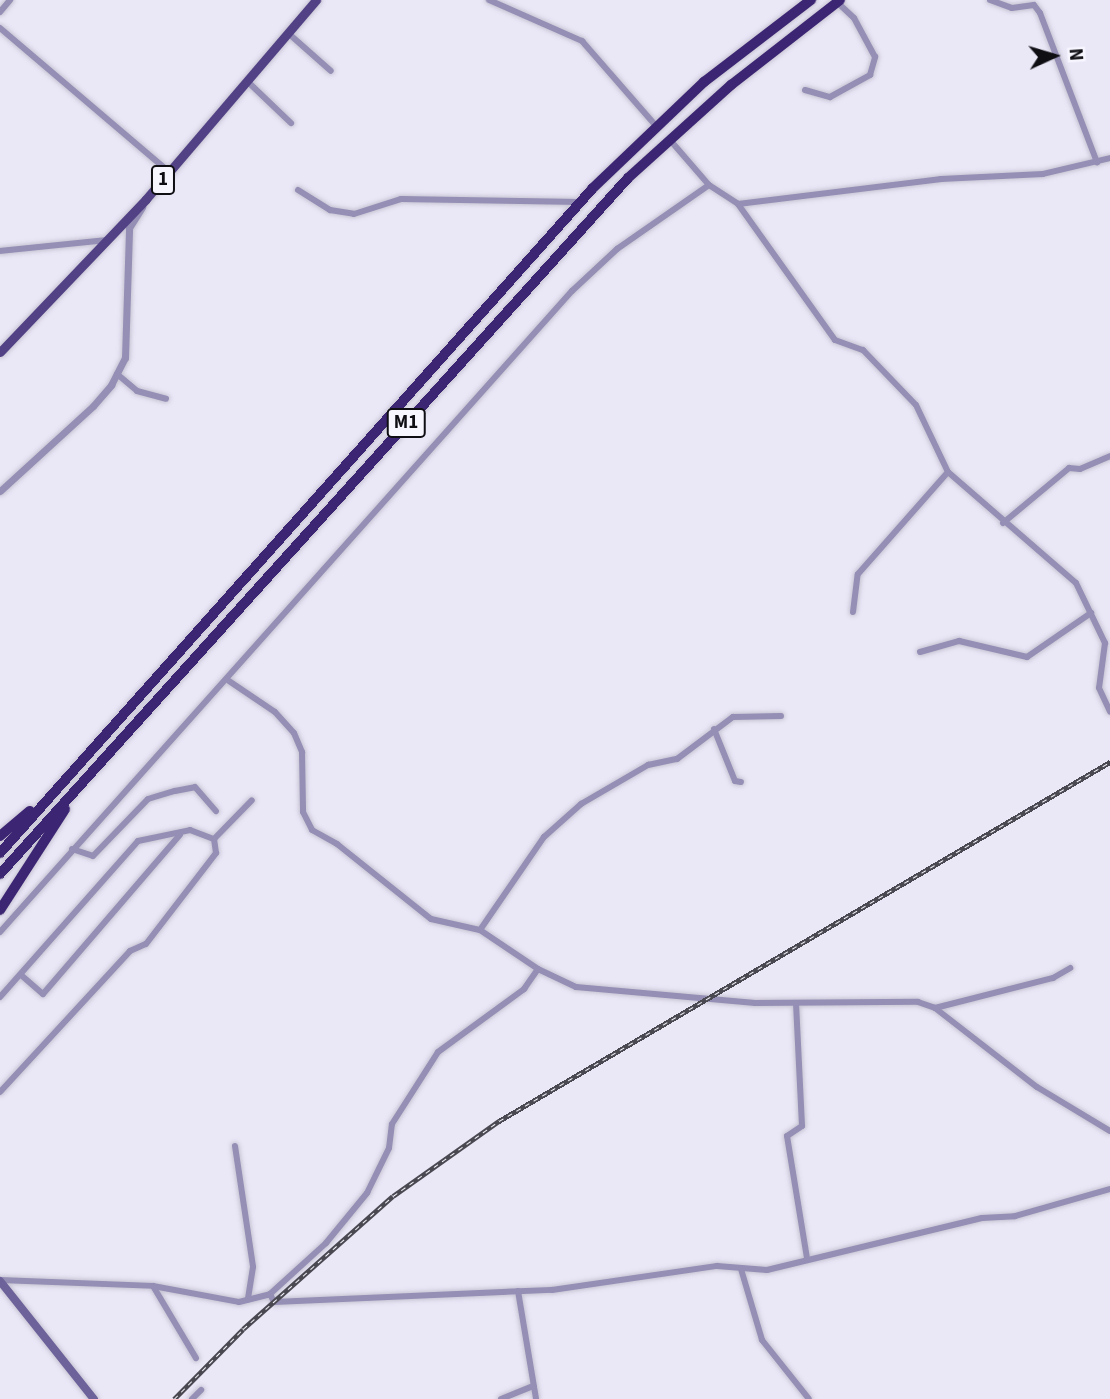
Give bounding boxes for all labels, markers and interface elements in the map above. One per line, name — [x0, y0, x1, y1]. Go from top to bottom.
north arrow — [1019, 21, 1089, 91]
text: N — [1062, 47, 1089, 62]
road number: 1 — [151, 164, 175, 196]
road number: M1 — [385, 408, 427, 438]

